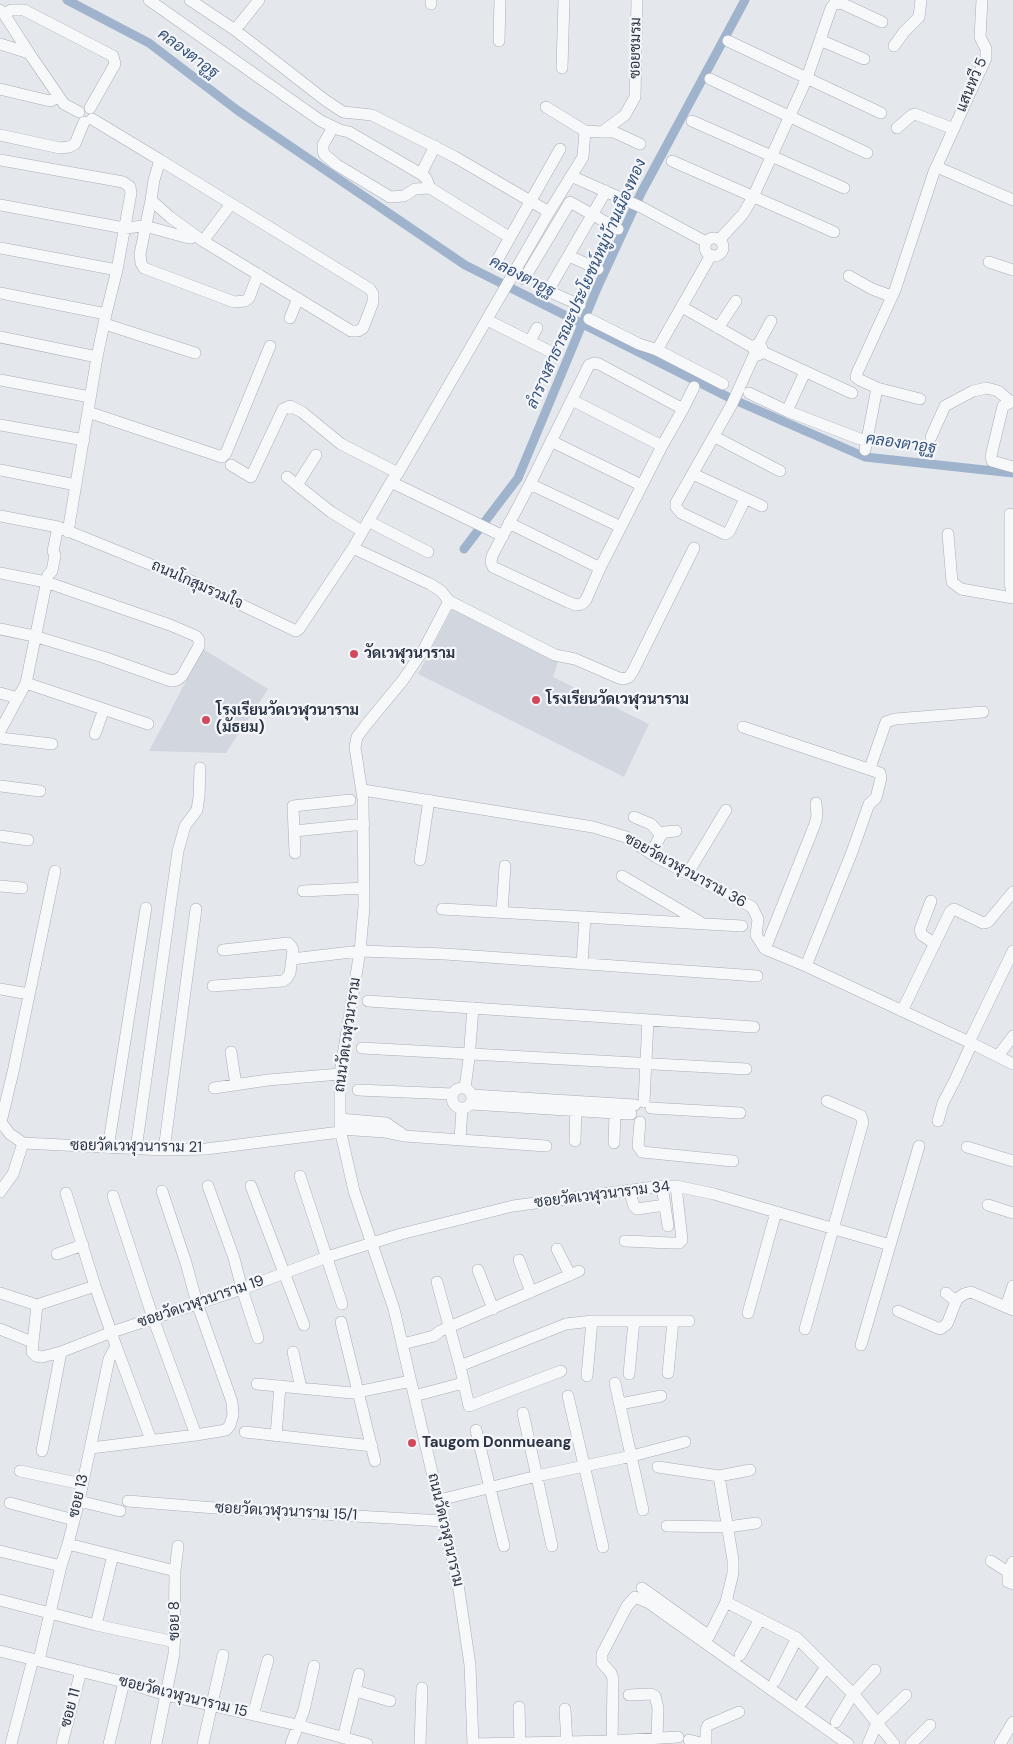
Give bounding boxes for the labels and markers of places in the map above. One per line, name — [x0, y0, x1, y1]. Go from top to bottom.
place label: วัดเวฬุวนาราม — [364, 645, 455, 663]
marker: วัดเวฬุวนาราม — [348, 648, 360, 660]
place label: โรงเรียนวัดเวฬุวนาราม — [546, 691, 689, 709]
marker: โรงเรียนวัดเวฬุวนาราม — [530, 694, 542, 706]
place label: โรงเรียนวัดเวฬุวนาราม (มัธยม) — [216, 702, 359, 737]
marker: โรงเรียนวัดเวฬุวนาราม (มัธยม) — [200, 714, 212, 726]
place label: Taugom Donmueang — [422, 1434, 571, 1452]
marker: Taugom Donmueang — [406, 1437, 418, 1449]

